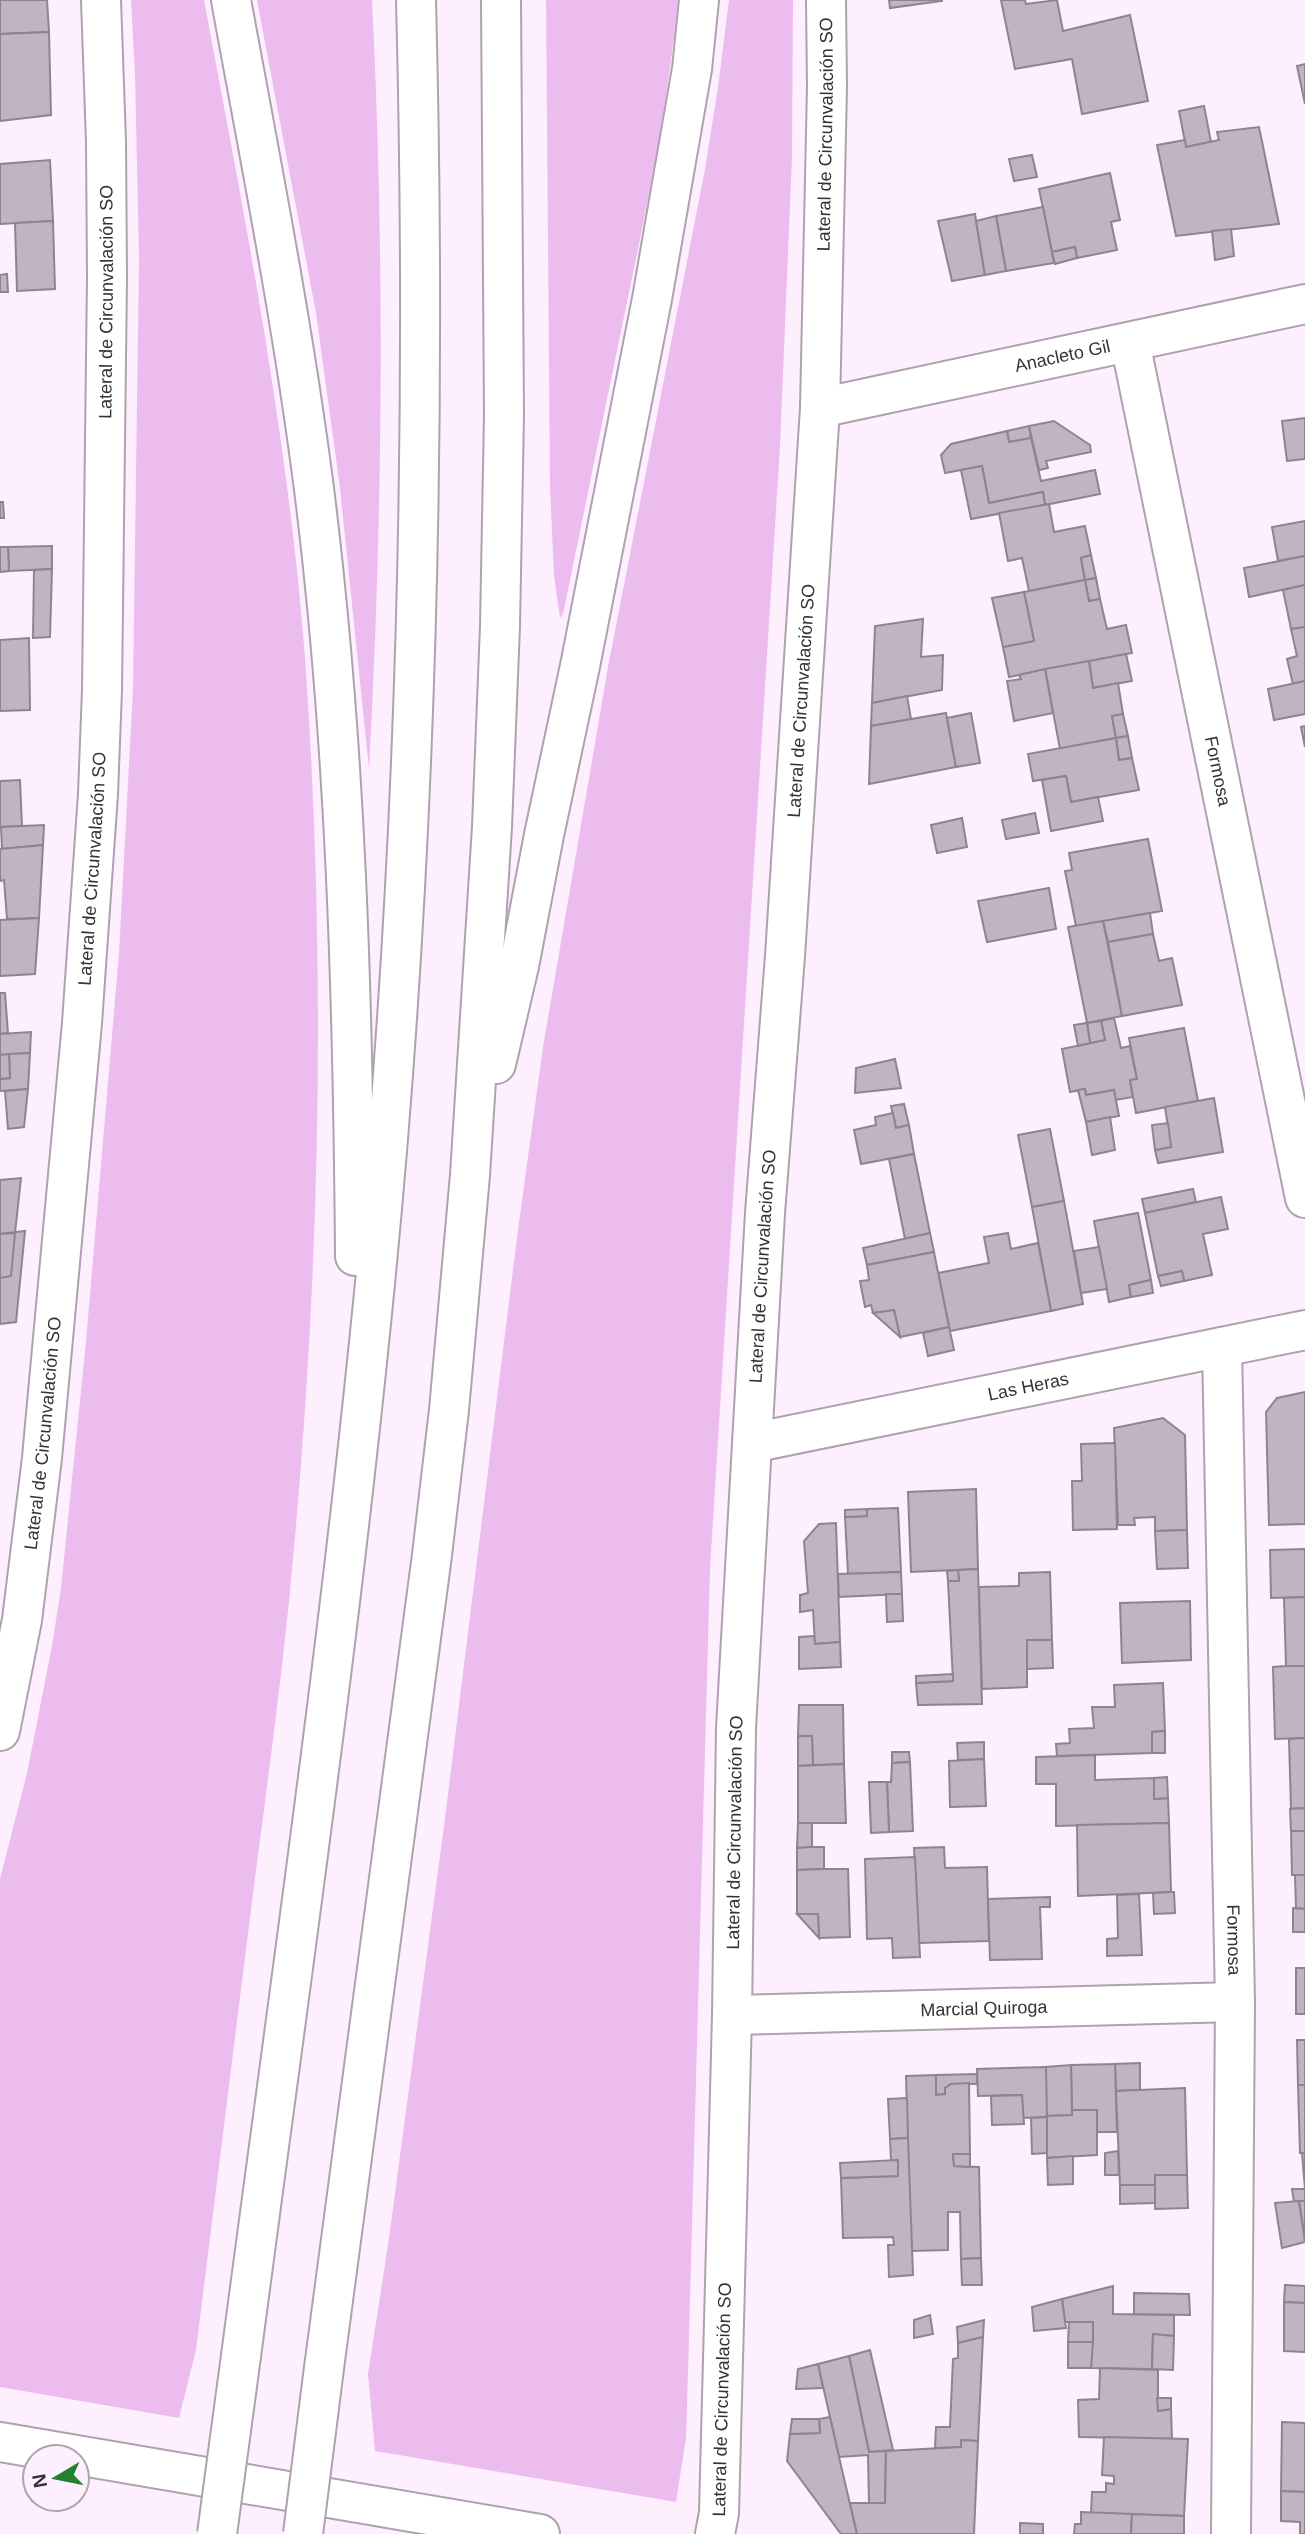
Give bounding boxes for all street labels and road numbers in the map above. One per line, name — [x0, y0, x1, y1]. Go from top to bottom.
street label: Lateral de Circunvalación SO — [813, 17, 837, 252]
street label: Lateral de Circunvalación SO — [95, 185, 117, 419]
street label: Anacleto Gil — [1013, 336, 1112, 376]
street label: Lateral de Circunvalación SO — [784, 583, 819, 818]
street label: Formosa — [1201, 734, 1235, 809]
street label: Lateral de Circunvalación SO — [75, 751, 110, 986]
street label: Lateral de Circunvalación SO — [745, 1149, 780, 1384]
street label: Lateral de Circunvalación SO — [21, 1316, 65, 1551]
street label: Las Heras — [986, 1369, 1071, 1405]
street label: Lateral de Circunvalación SO — [723, 1715, 747, 1950]
street label: Formosa — [1223, 1904, 1244, 1977]
street label: Marcial Quiroga — [920, 1997, 1049, 2020]
street label: Lateral de Circunvalación SO — [709, 2282, 735, 2517]

